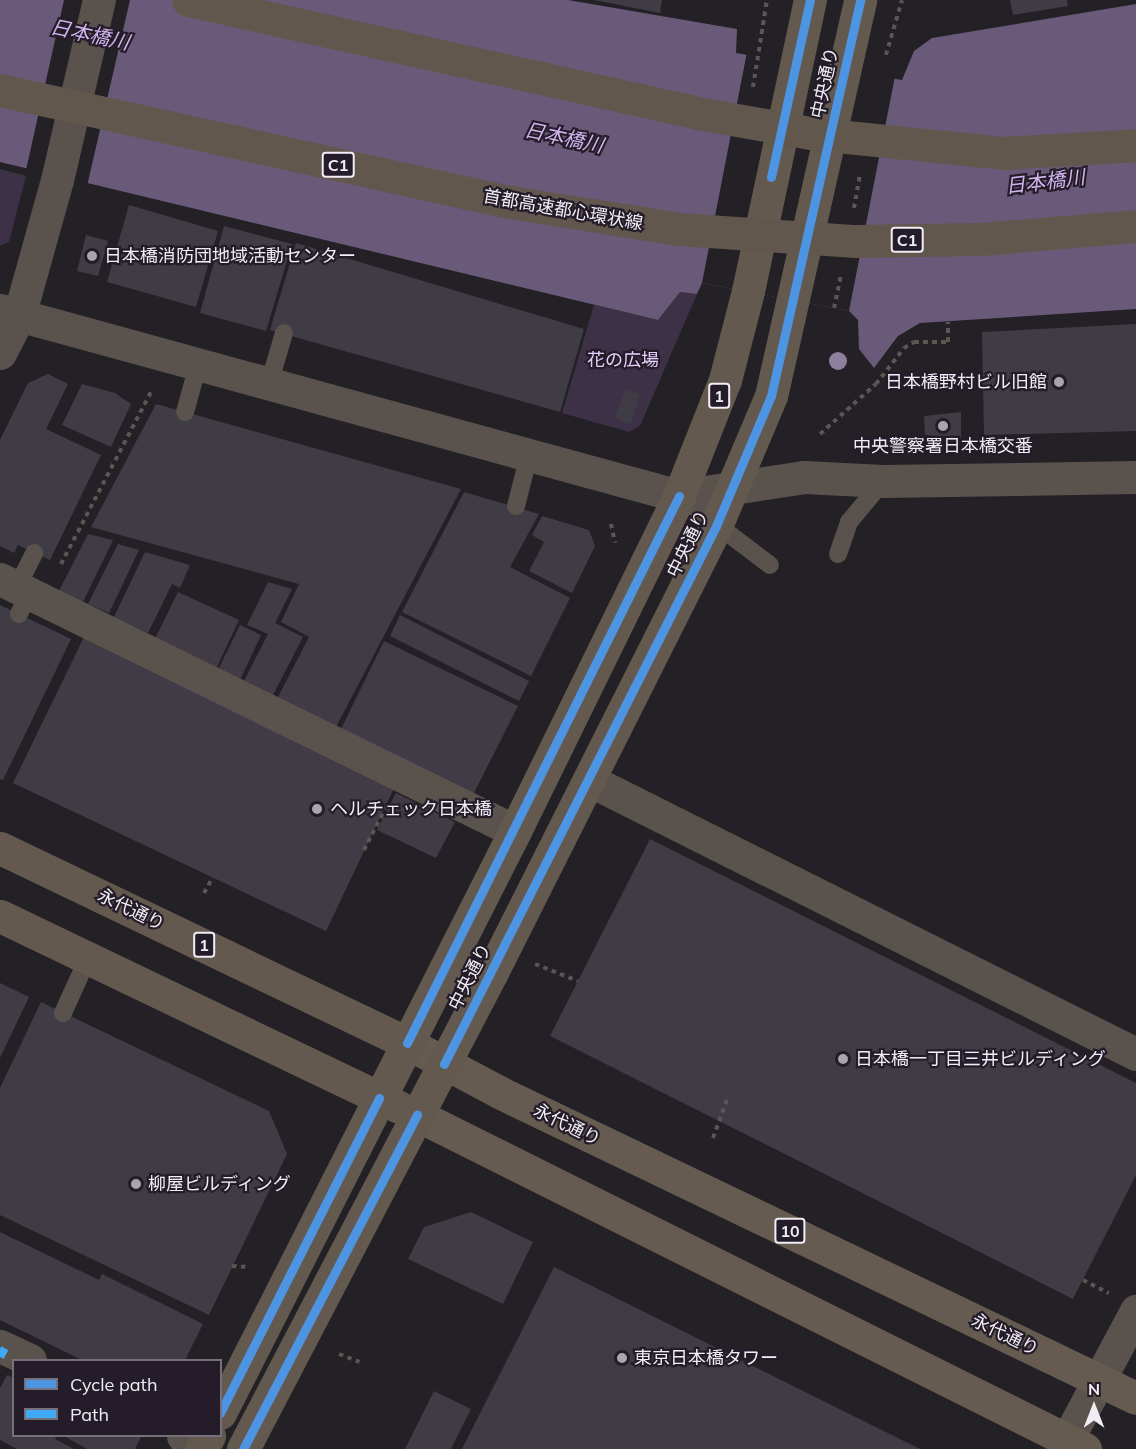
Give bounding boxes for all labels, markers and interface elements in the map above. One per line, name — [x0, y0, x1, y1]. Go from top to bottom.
water label: 日本橋川 — [48, 14, 132, 54]
street label: 中央通り — [807, 46, 843, 120]
water label: 日本橋川 — [522, 117, 606, 157]
road number: C1 — [322, 152, 354, 178]
water label: 日本橋川 — [1004, 164, 1086, 198]
street label: 首都高速都心環状線 — [481, 185, 645, 235]
road number: C1 — [890, 227, 924, 253]
place label: 日本橋消防団地域活動センター — [104, 245, 356, 267]
marker: 日本橋消防団地域活動センター — [85, 249, 99, 263]
park label: 花の広場 — [587, 349, 659, 371]
place label: 日本橋野村ビル旧館 — [885, 371, 1047, 393]
marker: 日本橋野村ビル旧館 — [1052, 375, 1066, 389]
road number: 1 — [707, 383, 731, 409]
marker: 中央警察署日本橋交番 — [936, 419, 950, 433]
place label: 中央警察署日本橋交番 — [853, 435, 1033, 457]
street label: 中央通り — [663, 507, 713, 581]
place label: ヘルチェック日本橋 — [330, 798, 492, 820]
marker: ヘルチェック日本橋 — [308, 800, 326, 818]
street label: 永代通り — [94, 885, 168, 935]
road number: 1 — [192, 932, 216, 958]
street label: 中央通り — [444, 940, 496, 1014]
place label: 日本橋一丁目三井ビルディング — [855, 1048, 1107, 1070]
marker: 日本橋一丁目三井ビルディング — [836, 1052, 850, 1066]
street label: 永代通り — [530, 1100, 604, 1150]
place label: 柳屋ビルディング — [148, 1173, 292, 1195]
marker: 柳屋ビルディング — [129, 1177, 143, 1191]
road number: 10 — [774, 1218, 806, 1244]
street label: 永代通り — [968, 1310, 1042, 1360]
place label: 東京日本橋タワー — [634, 1347, 778, 1369]
marker: 東京日本橋タワー — [615, 1351, 629, 1365]
legend — [12, 1359, 222, 1437]
text: Cycle path — [70, 1373, 157, 1396]
north arrow — [1064, 1377, 1124, 1437]
text: N — [1088, 1379, 1100, 1399]
text: Path — [70, 1403, 109, 1426]

